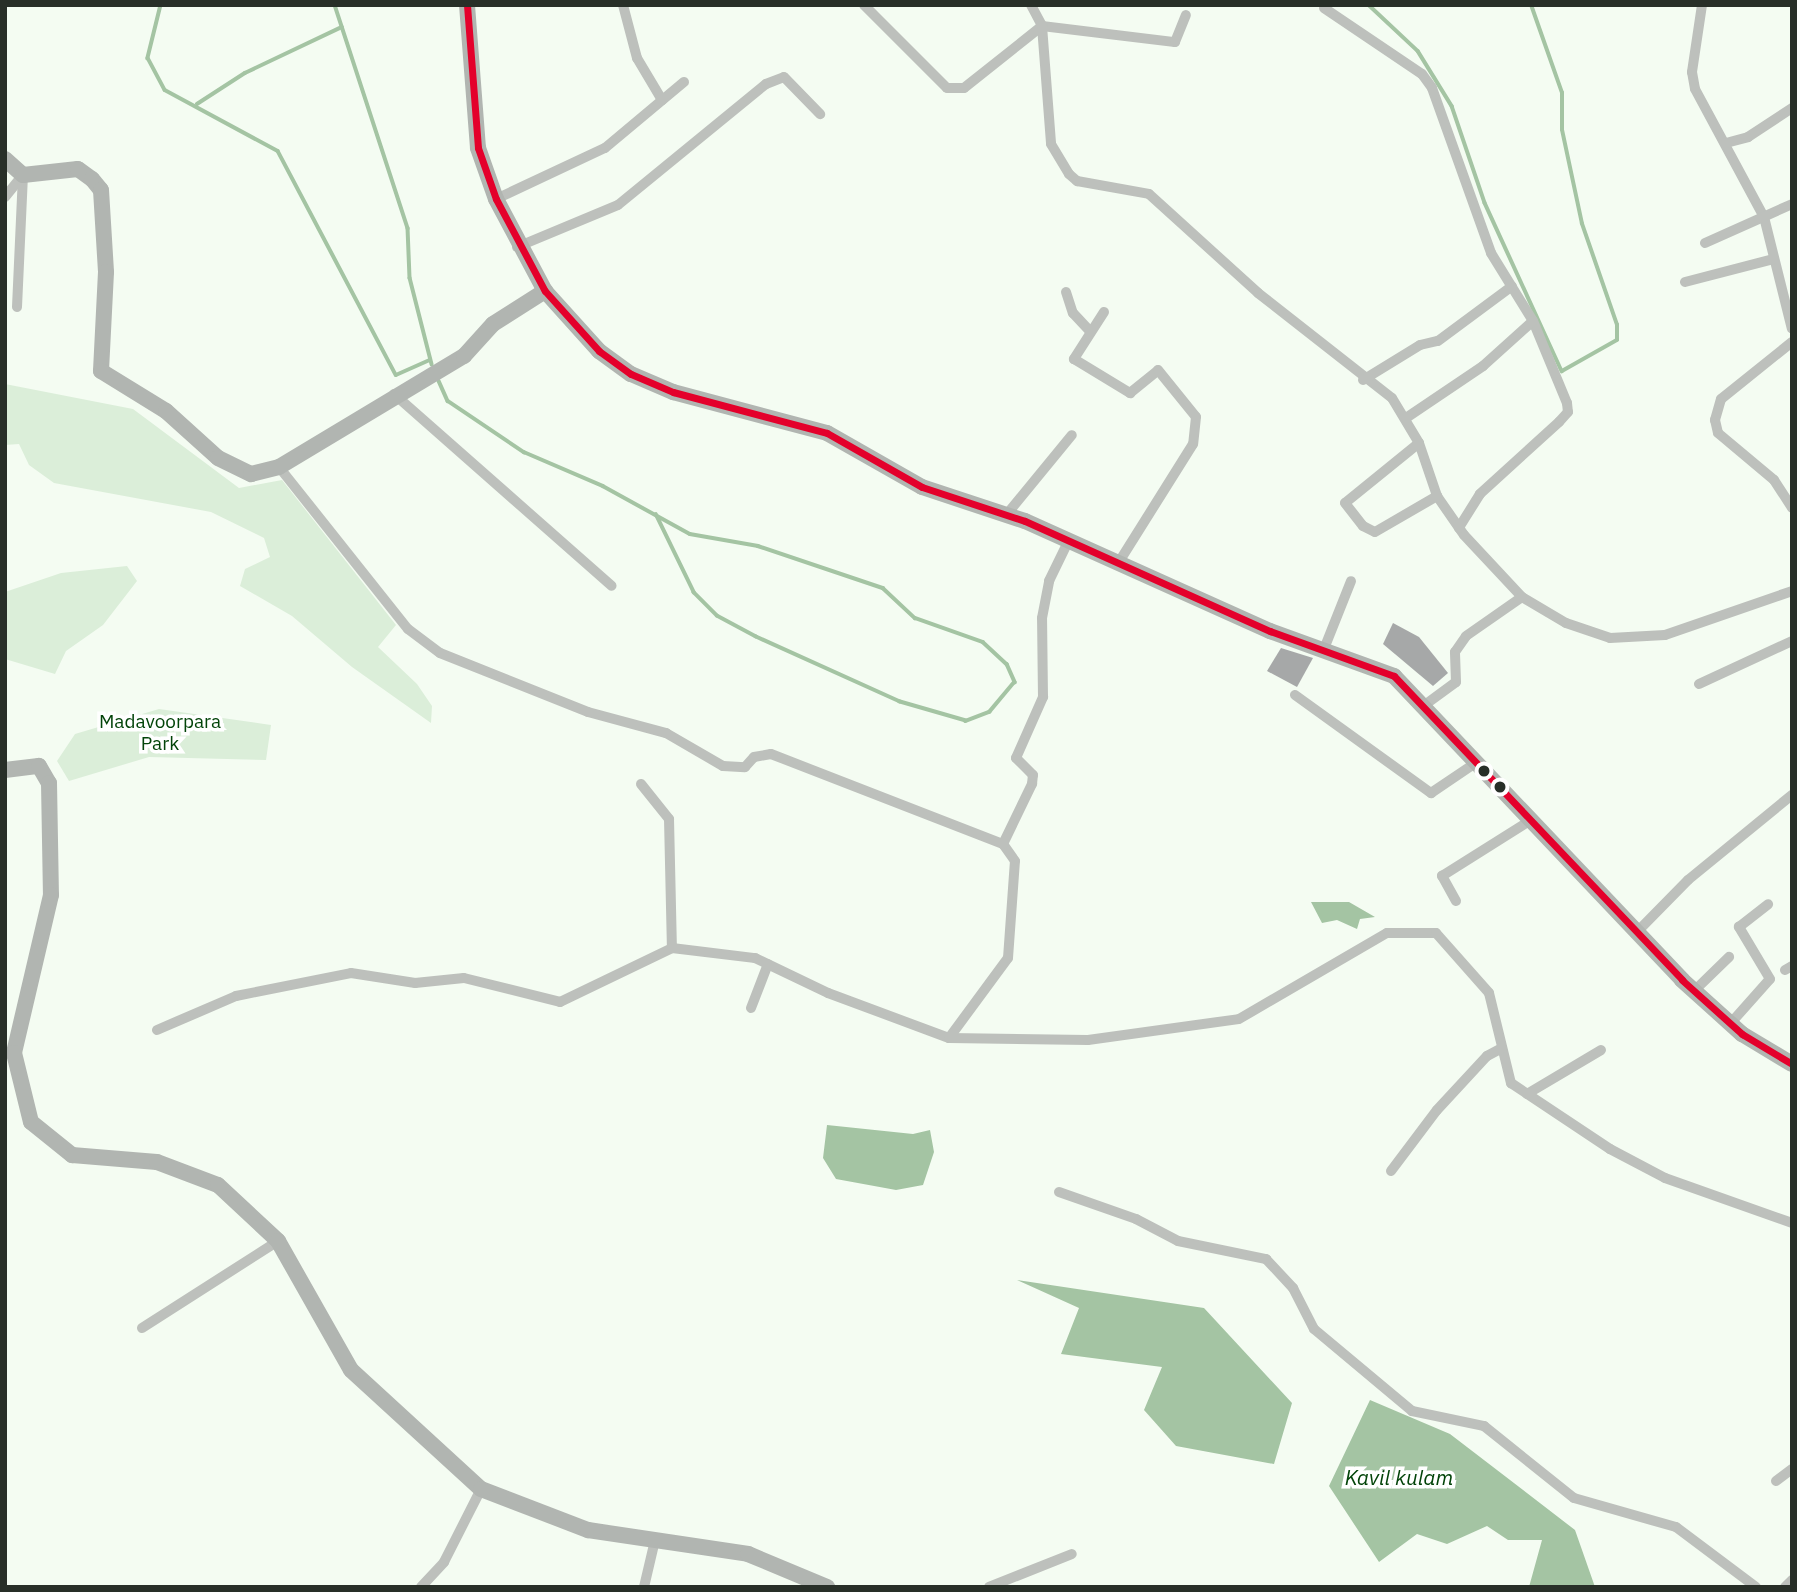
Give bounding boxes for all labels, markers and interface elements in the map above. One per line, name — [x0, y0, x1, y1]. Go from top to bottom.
park label: Madavoorpara Park — [99, 711, 221, 755]
unlabelled marker — [1477, 764, 1491, 778]
unlabelled marker — [1493, 780, 1507, 794]
water label: Kavil kulam — [1345, 1464, 1453, 1490]

